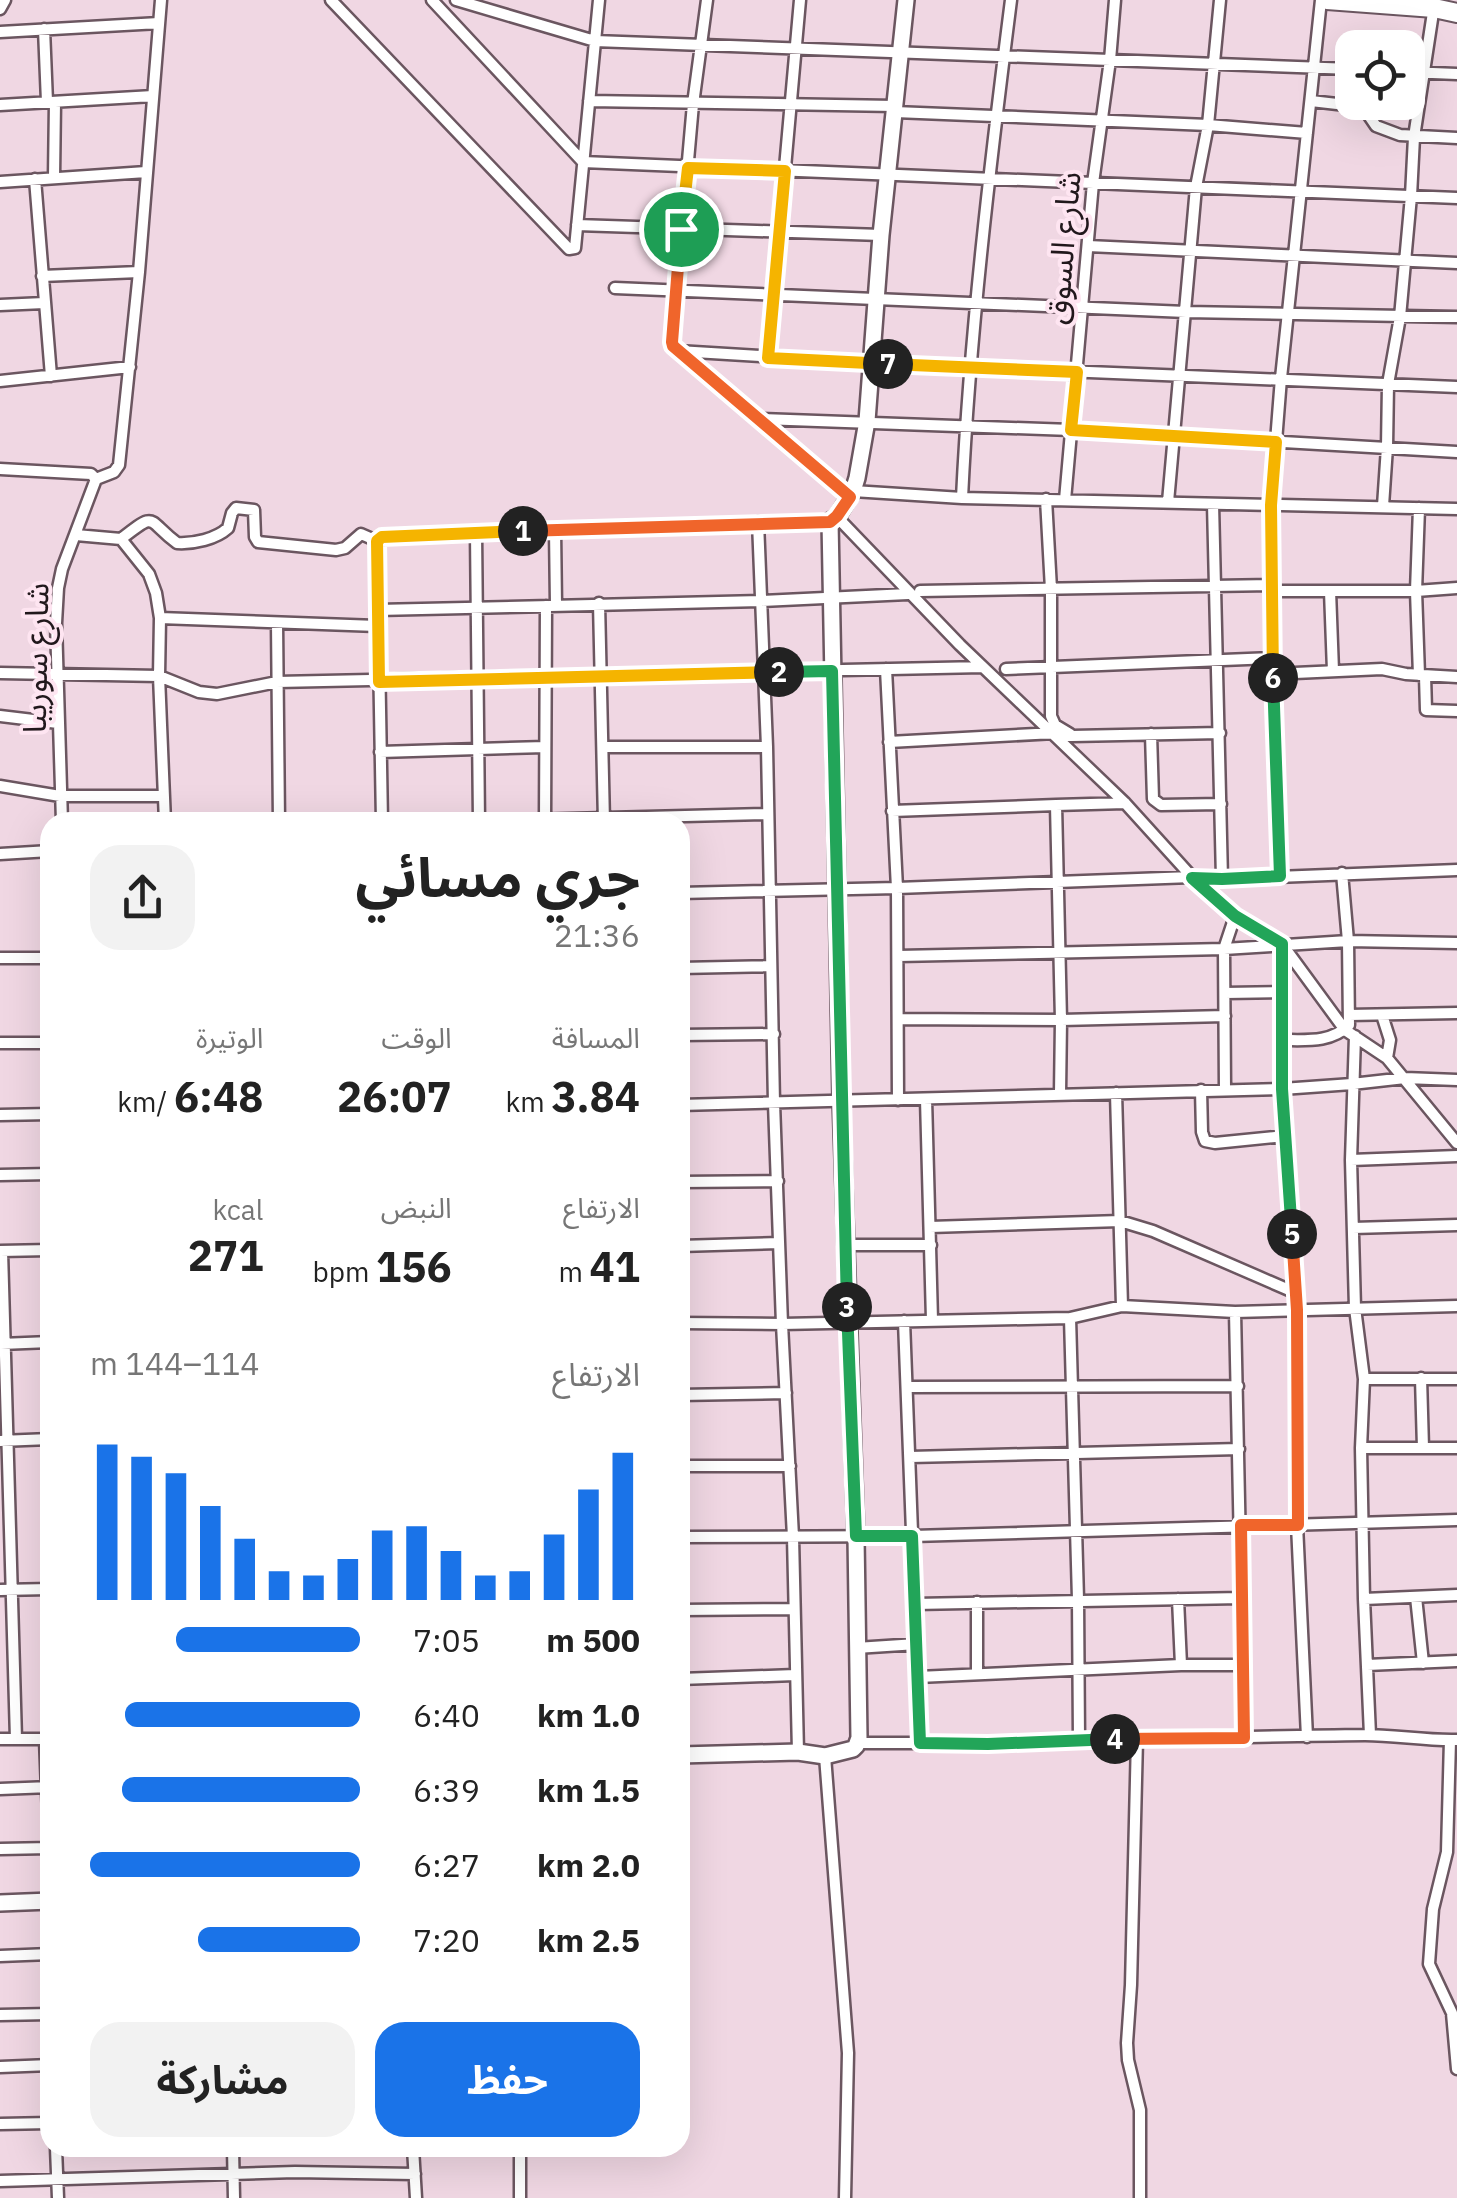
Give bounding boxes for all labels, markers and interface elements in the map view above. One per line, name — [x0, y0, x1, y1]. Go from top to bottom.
map controls — [1335, 30, 1425, 120]
button: locate — [1335, 30, 1425, 120]
street label: شارع السوق — [1034, 170, 1094, 326]
pin — [639, 187, 724, 272]
icon: arrive — [654, 202, 709, 257]
pin: 7 — [863, 339, 913, 389]
text: 7 — [880, 345, 896, 382]
pin: 1 — [498, 506, 548, 556]
text: 1 — [515, 512, 531, 549]
street label: شارع سوريبا — [13, 582, 61, 734]
pin: 2 — [754, 647, 804, 697]
text: 2 — [771, 653, 787, 690]
pin: 6 — [1248, 653, 1298, 703]
text: 6 — [1265, 659, 1281, 696]
text: جري مسائي — [356, 841, 640, 912]
button: share — [90, 845, 195, 950]
text: 21:36 — [554, 914, 640, 956]
text: الوتيرة — [196, 1019, 263, 1056]
text: الوقت — [381, 1019, 452, 1056]
text: المسافة — [552, 1019, 640, 1056]
text: 6:48 — [174, 1069, 263, 1124]
text: 26:07 — [337, 1069, 452, 1124]
text: 3.84 — [551, 1069, 640, 1124]
text: /km — [117, 1083, 174, 1120]
text: km — [506, 1083, 551, 1120]
text: النبض — [381, 1189, 452, 1226]
text: الارتفاع — [563, 1189, 640, 1226]
text: kcal — [212, 1191, 263, 1228]
pin: 5 — [1267, 1209, 1317, 1259]
text: 5 — [1284, 1215, 1300, 1252]
text: 271 — [188, 1228, 263, 1283]
text: 156 — [376, 1239, 452, 1294]
text: 41 — [590, 1239, 640, 1294]
text: bpm — [313, 1253, 376, 1290]
text: m — [559, 1253, 590, 1290]
pin: 3 — [822, 1282, 872, 1332]
text: 3 — [839, 1288, 855, 1325]
text: 114–144 m — [90, 1342, 260, 1384]
text: الارتفاع — [552, 1353, 640, 1395]
text: 7:05 — [413, 1619, 480, 1661]
text: 500 m — [546, 1619, 640, 1661]
text: 6:40 — [413, 1694, 480, 1736]
text: 1.0 km — [537, 1694, 640, 1736]
pin: 4 — [1090, 1714, 1140, 1764]
text: 4 — [1107, 1720, 1123, 1757]
text: 6:39 — [413, 1769, 480, 1811]
text: 1.5 km — [537, 1769, 640, 1811]
text: 6:27 — [413, 1844, 480, 1886]
text: 2.0 km — [537, 1844, 640, 1886]
text: 7:20 — [413, 1919, 480, 1961]
text: 2.5 km — [537, 1919, 640, 1961]
button: مشاركة — [90, 2022, 355, 2137]
button: حفظ — [375, 2022, 640, 2137]

